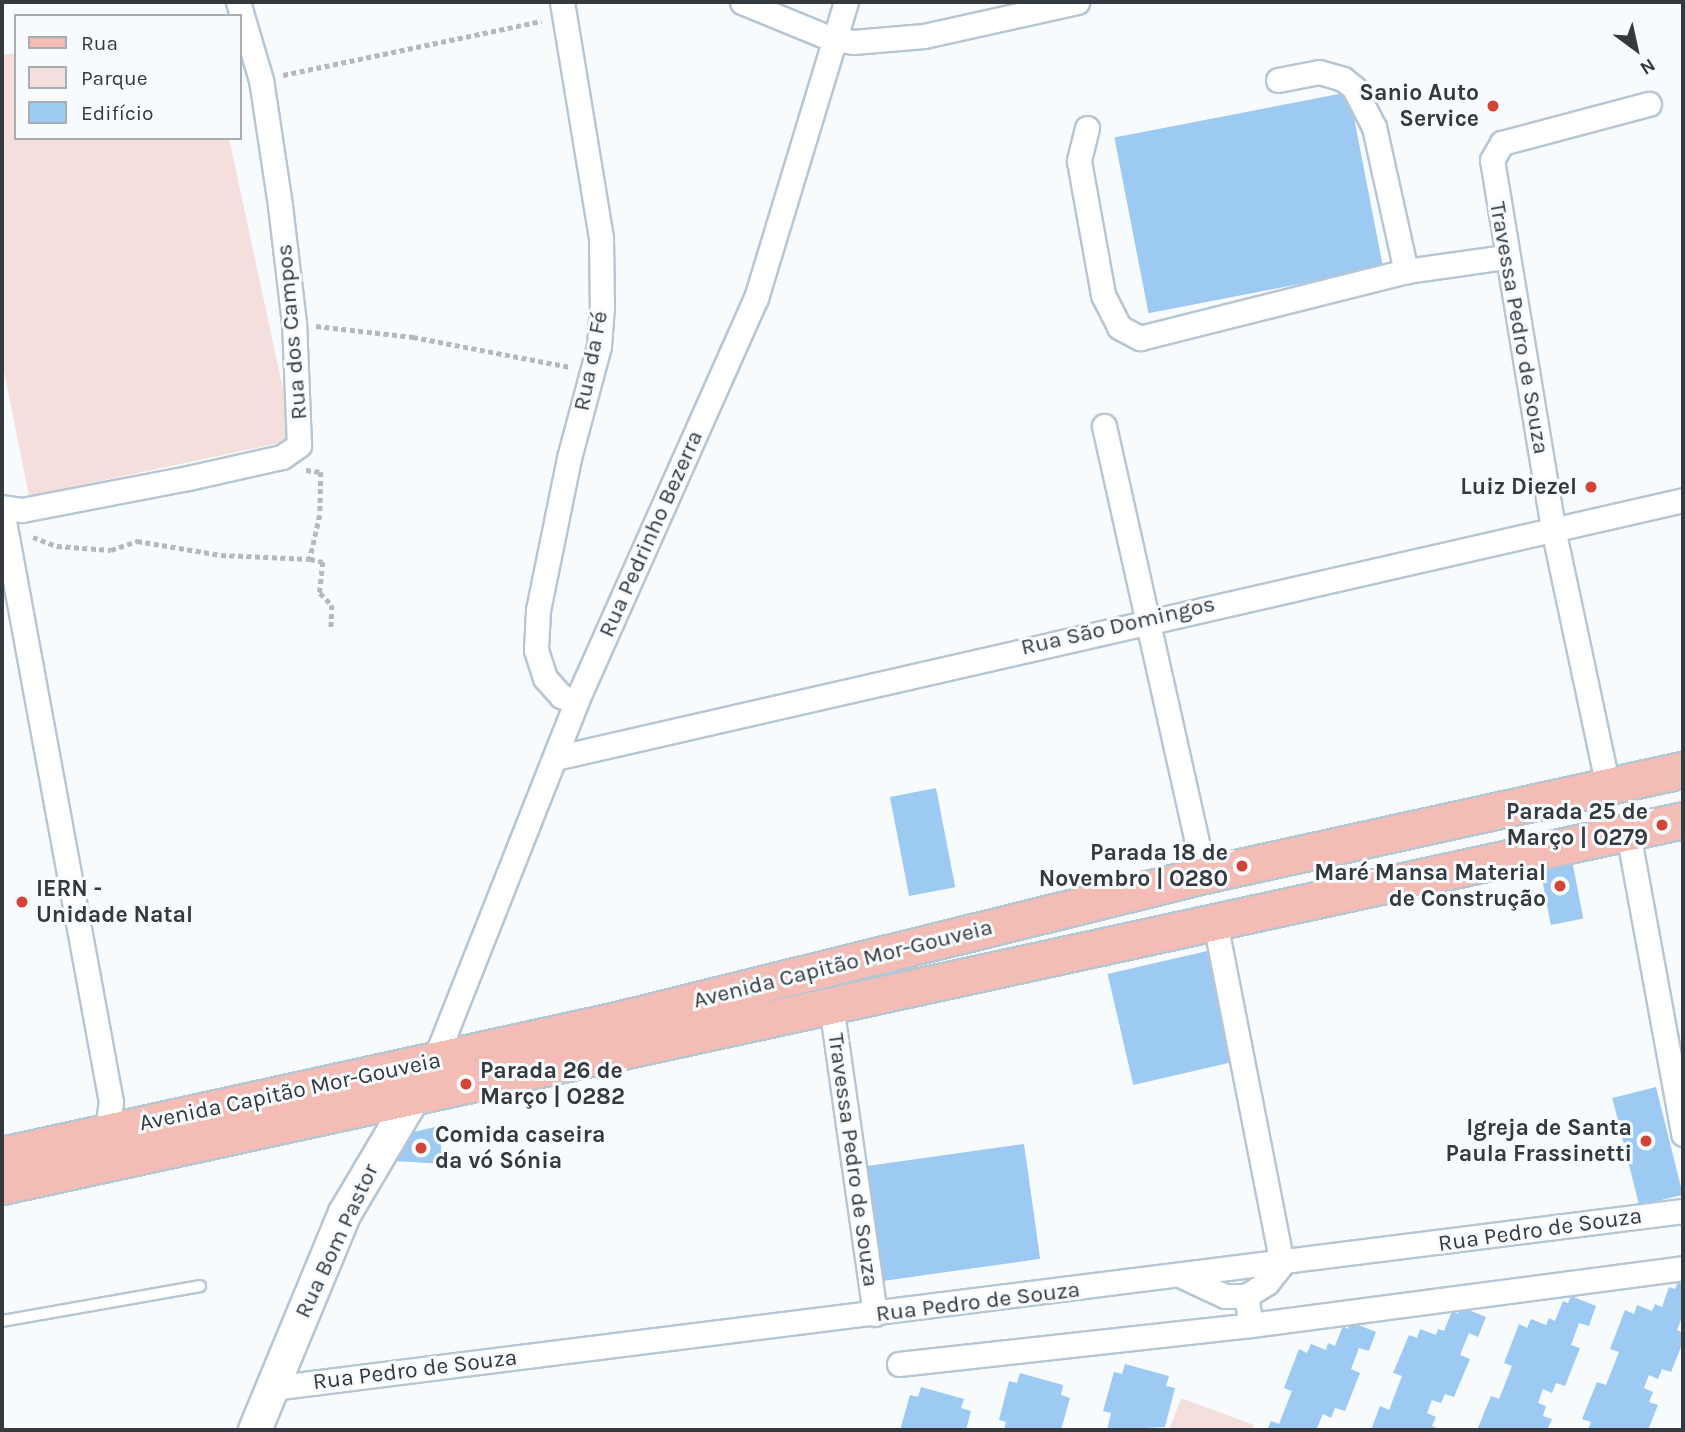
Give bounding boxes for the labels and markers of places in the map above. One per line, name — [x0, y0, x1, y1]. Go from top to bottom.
place label: Sanio Auto Service — [1359, 79, 1479, 133]
marker: Sanio Auto Service — [1485, 98, 1501, 114]
place label: Luiz Diezel — [1460, 473, 1577, 501]
marker: Luiz Diezel — [1583, 479, 1599, 495]
place label: Parada 25 de Março | O279 — [1506, 798, 1648, 852]
marker: Parada 25 de Março | O279 — [1654, 817, 1670, 833]
place label: Parada 18 de Novembro | O280 — [1039, 839, 1228, 893]
marker: Parada 18 de Novembro | O280 — [1234, 858, 1250, 874]
place label: Maré Mansa Material de Construção — [1314, 859, 1546, 913]
place label: IERN - Unidade Natal — [36, 875, 193, 929]
marker: Maré Mansa Material de Construção — [1552, 878, 1568, 894]
marker: IERN - Unidade Natal — [14, 894, 30, 910]
place label: Parada 26 de Março | O282 — [480, 1057, 625, 1111]
marker: Parada 26 de Março | O282 — [458, 1076, 474, 1092]
place label: Igreja de Santa Paula Frassinetti — [1445, 1114, 1632, 1168]
place label: Comida caseira da vó Sónia — [435, 1121, 605, 1175]
marker: Igreja de Santa Paula Frassinetti — [1638, 1133, 1654, 1149]
marker: Comida caseira da vó Sónia — [413, 1140, 429, 1156]

